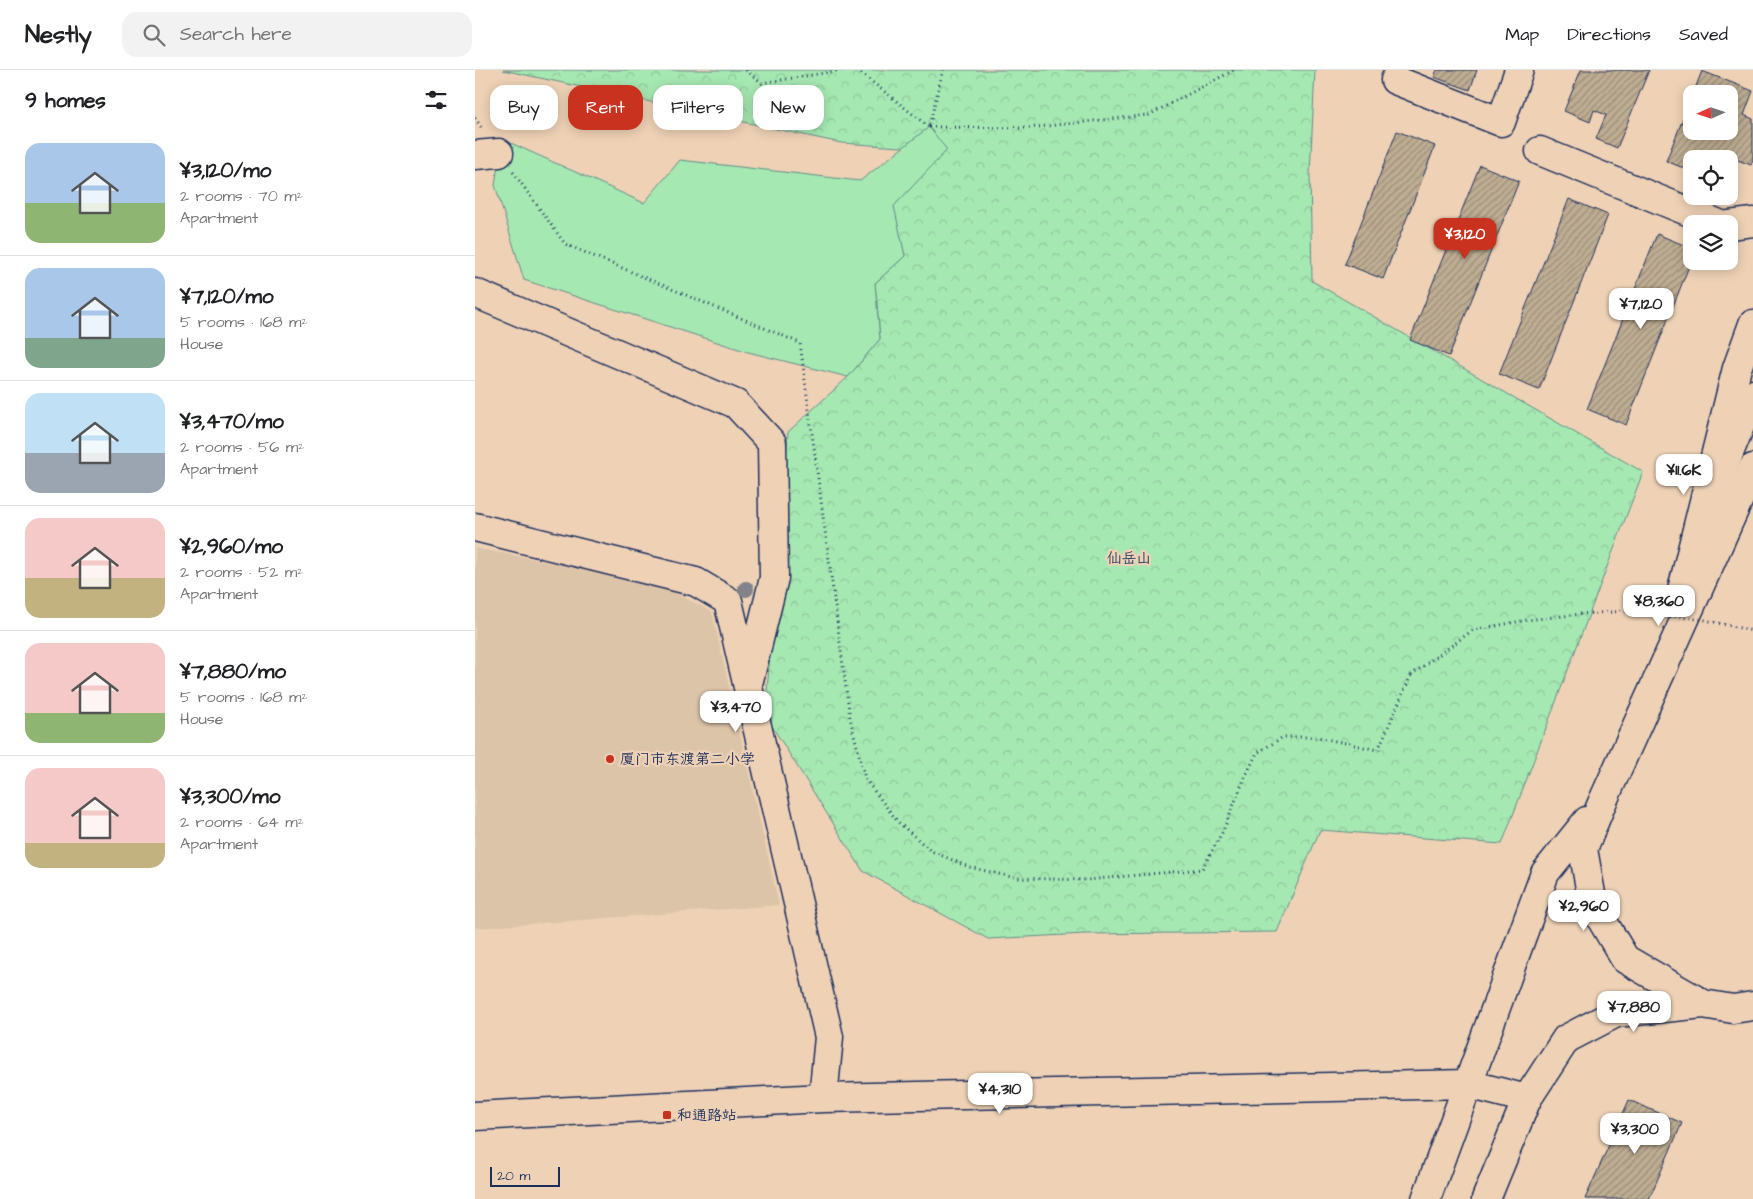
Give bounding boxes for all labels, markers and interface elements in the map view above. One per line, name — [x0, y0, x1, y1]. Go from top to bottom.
search box — [122, 12, 472, 57]
text: Nestly — [25, 18, 92, 52]
icon: search — [140, 21, 168, 49]
text: Search here — [180, 21, 292, 48]
text: Map — [1505, 22, 1539, 47]
text: Directions — [1567, 22, 1651, 47]
text: Saved — [1679, 22, 1728, 47]
chip: Buy — [490, 85, 558, 130]
chip: Rent — [568, 85, 643, 130]
chip: Filters — [653, 85, 743, 130]
chip: New — [753, 85, 824, 130]
north arrow — [1683, 85, 1737, 140]
map controls — [1683, 85, 1738, 270]
text: 9 homes — [25, 86, 106, 115]
icon: filters — [422, 86, 450, 114]
button: locate — [1683, 150, 1738, 205]
text: ¥3,120/mo — [180, 156, 271, 185]
icon: home — [65, 163, 125, 223]
text: 2 rooms · 70 m² — [180, 185, 303, 207]
text: Apartment — [180, 207, 258, 229]
button: layers — [1683, 215, 1738, 270]
pin: ¥3,120 — [1424, 218, 1506, 260]
text: ¥3,120 — [1445, 223, 1485, 245]
text: ¥7,120/mo — [180, 282, 274, 311]
icon: home — [65, 288, 125, 348]
pin: ¥7,120 — [1600, 288, 1682, 330]
text: ¥7,120 — [1620, 293, 1662, 315]
text: 5 rooms · 168 m² — [180, 311, 307, 333]
text: House — [180, 333, 224, 355]
text: ¥3,470/mo — [180, 407, 284, 436]
icon: home — [65, 413, 125, 473]
text: 2 rooms · 56 m² — [180, 436, 304, 458]
pin: ¥11.6K — [1643, 454, 1725, 496]
text: Apartment — [180, 458, 258, 480]
text: ¥11.6K — [1667, 459, 1701, 481]
text: ¥2,960/mo — [180, 532, 283, 561]
icon: home — [65, 538, 125, 598]
park label: 仙岳山 — [1106, 548, 1152, 569]
text: 2 rooms · 52 m² — [180, 561, 303, 583]
text: Apartment — [180, 583, 258, 605]
pin: ¥8,360 — [1618, 584, 1700, 627]
text: ¥8,360 — [1634, 590, 1684, 612]
text: ¥7,880/mo — [180, 657, 286, 686]
icon: home — [65, 663, 125, 723]
text: 5 rooms · 168 m² — [180, 686, 307, 708]
pin: ¥3,470 — [695, 690, 777, 733]
text: ¥3,470 — [711, 696, 761, 718]
text: House — [180, 708, 224, 730]
place label: 厦门市东渡第二小学 — [620, 749, 755, 770]
marker: 厦门市东渡第二小学 — [604, 753, 616, 765]
text: ¥3,300/mo — [180, 782, 281, 811]
icon: home — [65, 788, 125, 848]
text: 2 rooms · 64 m² — [180, 811, 304, 833]
text: Apartment — [180, 833, 258, 855]
pin: ¥2,960 — [1543, 890, 1625, 932]
text: ¥2,960 — [1559, 895, 1609, 917]
pin: ¥7,880 — [1593, 990, 1675, 1033]
text: ¥7,880 — [1608, 996, 1660, 1018]
pin: ¥4,310 — [959, 1072, 1041, 1115]
text: ¥4,310 — [979, 1078, 1021, 1100]
place label: 和通路站 — [677, 1105, 737, 1126]
marker: 和通路站 — [661, 1109, 673, 1121]
pin: ¥3,300 — [1594, 1112, 1676, 1155]
text: ¥3,300 — [1611, 1118, 1659, 1140]
scale bar — [490, 1164, 560, 1187]
text: 20 m — [497, 1166, 530, 1186]

